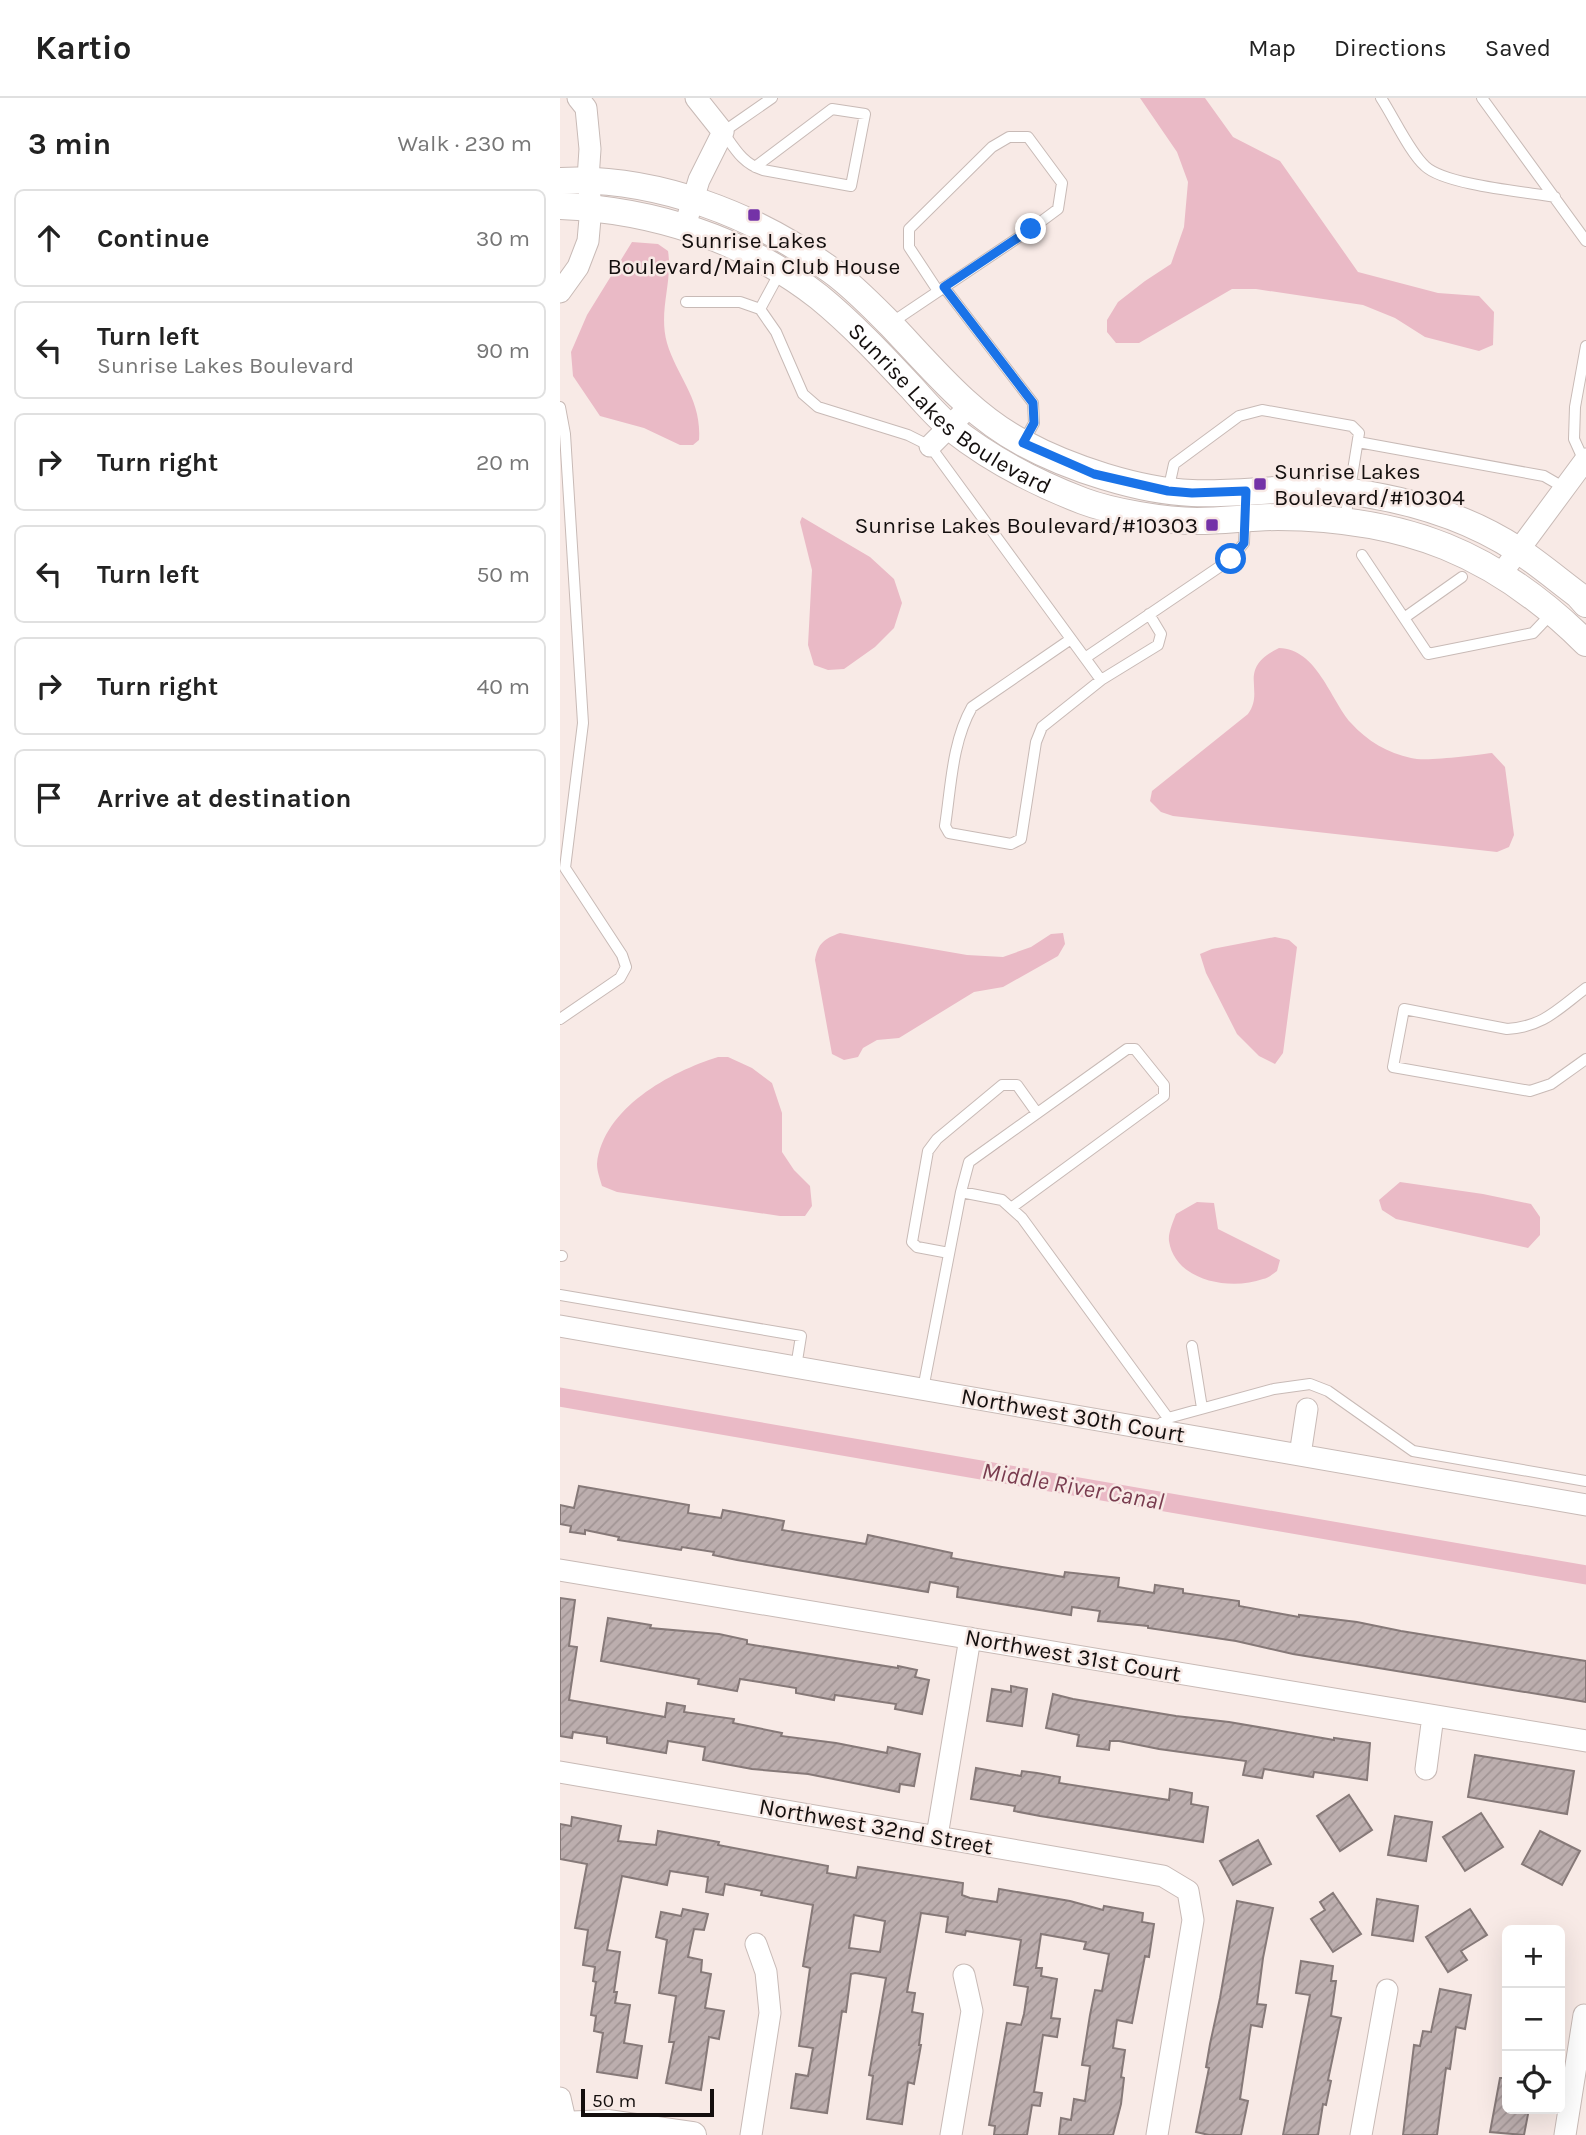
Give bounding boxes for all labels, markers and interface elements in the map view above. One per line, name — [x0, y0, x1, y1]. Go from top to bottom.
text: Kartio — [35, 29, 131, 67]
text: Map — [1248, 34, 1296, 62]
text: Directions — [1334, 34, 1447, 62]
text: Saved — [1485, 34, 1551, 62]
text: 3 min — [28, 126, 111, 162]
text: Walk · 230 m — [398, 130, 532, 157]
marker: Sunrise Lakes Boulevard/Main Club House — [746, 207, 762, 223]
route end — [1015, 213, 1046, 244]
icon: ahead — [30, 219, 68, 257]
text: Continue — [97, 223, 209, 254]
text: 30 m — [476, 225, 530, 252]
place label: Sunrise Lakes Boulevard/Main Club House — [608, 227, 900, 280]
street label: Sunrise Lakes Boulevard — [842, 317, 1055, 500]
text: Turn left — [97, 321, 199, 352]
icon: left — [30, 331, 68, 369]
text: 90 m — [476, 337, 530, 364]
text: Sunrise Lakes Boulevard — [97, 352, 354, 379]
icon: right — [30, 443, 68, 481]
text: Turn right — [97, 447, 218, 478]
text: 20 m — [476, 449, 530, 476]
place label: Sunrise Lakes Boulevard/#10304 — [1274, 458, 1465, 511]
marker: Sunrise Lakes Boulevard/#10304 — [1252, 476, 1268, 492]
place label: Sunrise Lakes Boulevard/#10303 — [854, 512, 1198, 539]
marker: Sunrise Lakes Boulevard/#10303 — [1204, 517, 1220, 533]
route start — [1215, 543, 1246, 574]
icon: left — [30, 555, 68, 593]
text: Turn left — [97, 559, 199, 590]
text: 50 m — [476, 561, 530, 588]
icon: right — [30, 667, 68, 705]
text: Turn right — [97, 671, 218, 702]
text: 40 m — [477, 673, 530, 700]
icon: arrive — [30, 779, 68, 817]
text: Arrive at destination — [97, 783, 351, 814]
street label: Northwest 30th Court — [959, 1383, 1187, 1449]
water label: Middle River Canal — [980, 1456, 1166, 1516]
street label: Northwest 31st Court — [963, 1623, 1183, 1688]
street label: Northwest 32nd Street — [757, 1793, 995, 1860]
map controls — [1502, 1925, 1565, 2114]
button: + — [1502, 1925, 1565, 1988]
button: − — [1502, 1988, 1565, 2051]
button: locate — [1502, 2051, 1565, 2114]
scale bar — [581, 2086, 714, 2118]
text: 50 m — [592, 2090, 636, 2112]

